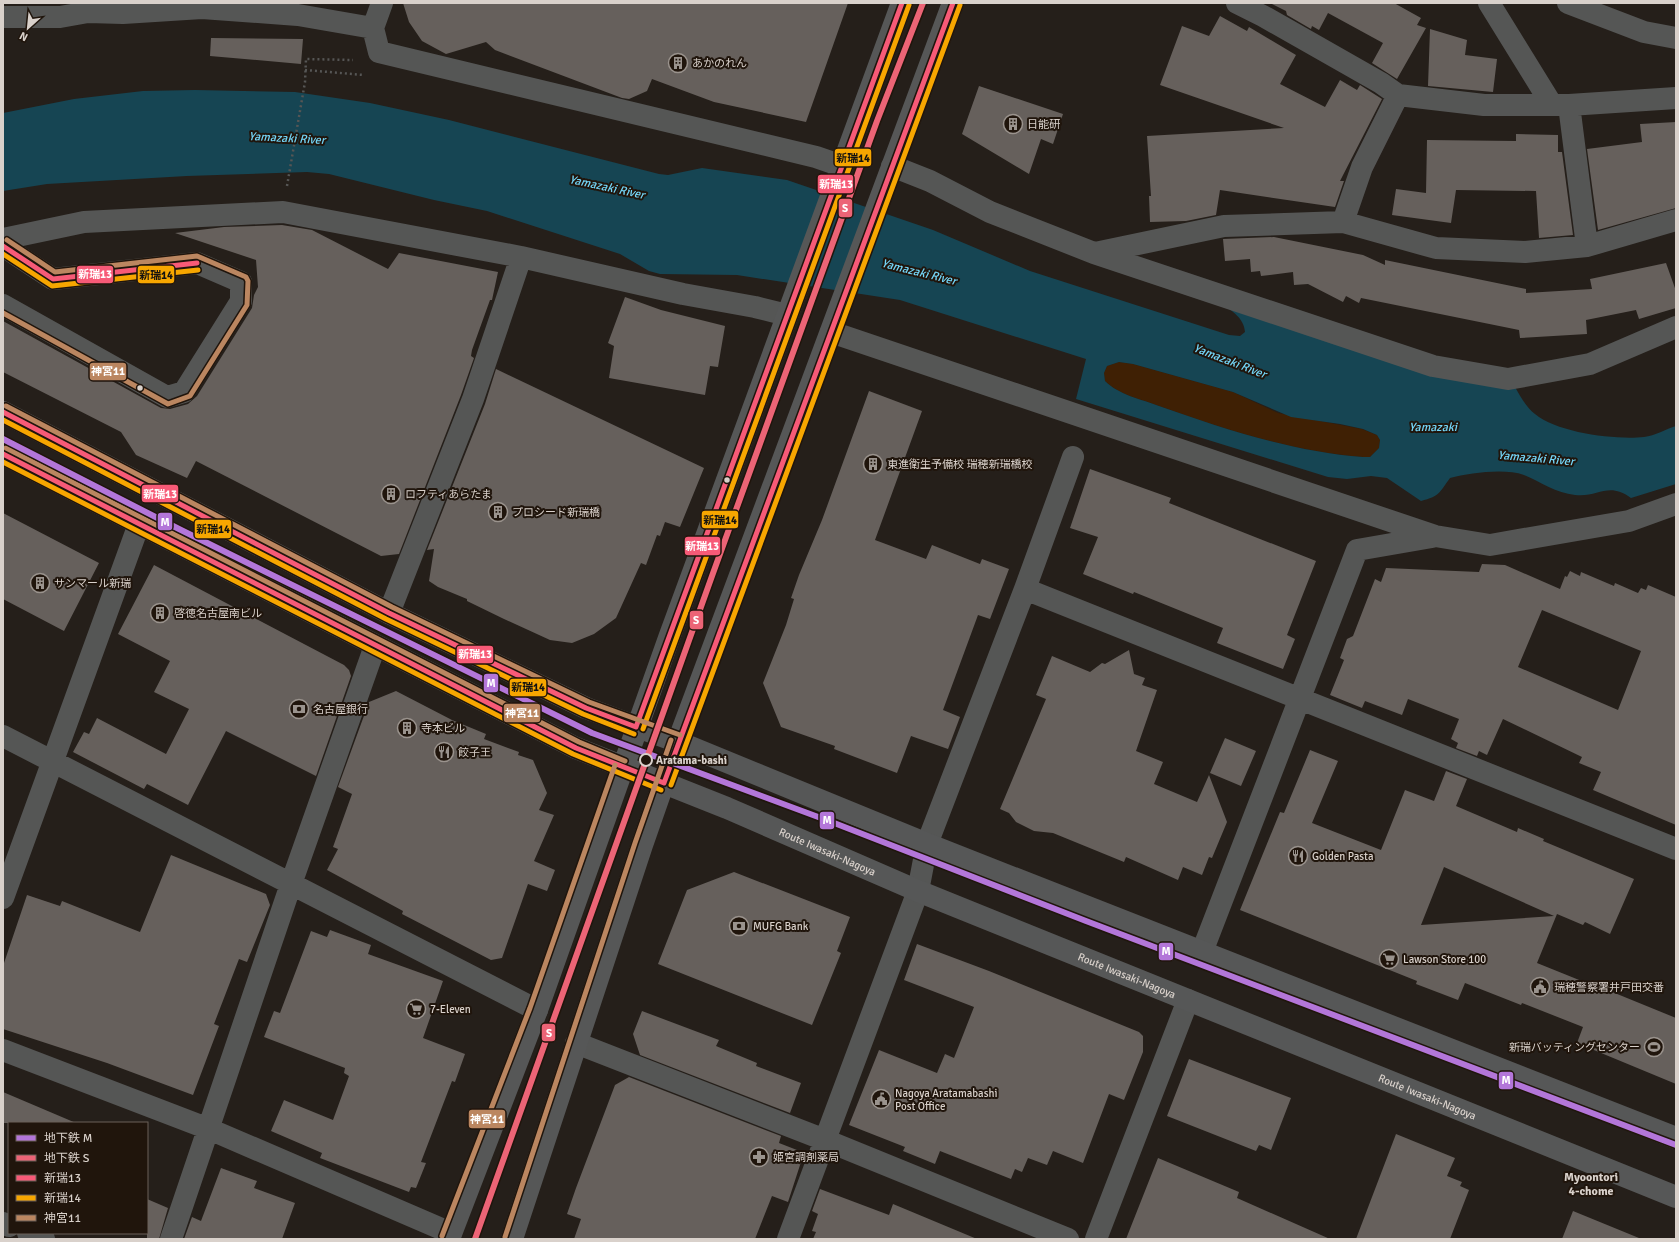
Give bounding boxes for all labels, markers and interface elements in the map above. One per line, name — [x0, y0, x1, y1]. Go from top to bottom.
north arrow — [8, 8, 48, 48]
text: N — [17, 29, 30, 44]
building icon: あかのれん — [667, 52, 689, 74]
place label: あかのれん — [692, 57, 747, 70]
building icon: 日能研 — [1002, 113, 1024, 135]
place label: 日能研 — [1027, 118, 1060, 131]
water label: Yamazaki River — [248, 129, 327, 148]
line badge: 新瑞14 — [834, 148, 872, 167]
text: 新瑞14 — [836, 152, 870, 165]
water label: Yamazaki River — [568, 172, 647, 203]
line badge: 新瑞13 — [817, 174, 854, 194]
text: 新瑞13 — [819, 178, 853, 191]
line badge: S — [838, 198, 853, 218]
text: S — [842, 202, 848, 215]
water label: Yamazaki River — [880, 256, 959, 289]
line badge: 新瑞13 — [76, 265, 114, 284]
line badge: 新瑞14 — [137, 265, 175, 284]
text: 新瑞13 — [78, 268, 112, 281]
text: 新瑞14 — [139, 269, 173, 282]
water label: Yamazaki River — [1191, 341, 1270, 383]
line badge: 神宮11 — [89, 362, 127, 381]
text: 神宮11 — [91, 365, 125, 378]
unlabelled marker — [135, 383, 145, 393]
water label: Yamazaki — [1409, 420, 1459, 435]
water label: Yamazaki River — [1497, 448, 1576, 469]
building icon: 東進衛生予備校 瑞穂新瑞橋校 — [862, 453, 884, 475]
place label: 東進衛生予備校 瑞穂新瑞橋校 — [887, 458, 1032, 471]
unlabelled marker — [722, 475, 732, 485]
building icon: ロフティあらたま — [380, 483, 402, 505]
line badge: 新瑞13 — [141, 484, 179, 503]
text: 新瑞13 — [143, 488, 177, 501]
place label: ロフティあらたま — [405, 488, 492, 501]
building icon: プロシード新瑞橋 — [487, 501, 509, 523]
place label: プロシード新瑞橋 — [512, 506, 600, 519]
line badge: 新瑞14 — [701, 510, 739, 529]
line badge: M — [157, 512, 173, 531]
text: 新瑞14 — [703, 514, 737, 527]
text: M — [160, 516, 170, 529]
line badge: 新瑞14 — [194, 519, 232, 539]
text: 新瑞14 — [196, 523, 230, 536]
line badge: 新瑞13 — [684, 536, 721, 556]
text: 新瑞13 — [685, 540, 719, 553]
building icon: サンマール新瑞 — [29, 572, 51, 594]
place label: サンマール新瑞 — [54, 577, 131, 590]
building icon: 啓徳名古屋南ビル — [149, 602, 171, 624]
place label: 啓徳名古屋南ビル — [174, 607, 262, 620]
line badge: S — [689, 610, 704, 630]
text: S — [693, 614, 699, 627]
line badge: 新瑞13 — [456, 645, 494, 664]
text: 新瑞13 — [458, 648, 492, 661]
line badge: M — [483, 673, 499, 693]
text: M — [486, 677, 496, 690]
line badge: 新瑞14 — [509, 678, 547, 697]
text: 新瑞14 — [511, 681, 545, 694]
bank icon: 名古屋銀行 — [288, 698, 310, 720]
place label: 名古屋銀行 — [313, 703, 368, 716]
line badge: 神宮11 — [503, 703, 541, 723]
text: 神宮11 — [505, 707, 539, 720]
building icon: 寺本ビル — [396, 717, 418, 739]
place label: 寺本ビル — [421, 722, 465, 735]
restaurant icon: 餃子王 — [433, 741, 455, 763]
place label: 餃子王 — [458, 746, 491, 759]
marker: Aratama-bashi — [639, 753, 653, 767]
place label: Aratama-bashi — [656, 754, 727, 767]
line badge: M — [819, 811, 835, 830]
text: M — [822, 814, 832, 827]
street label: Route Iwasaki-Nagoya — [777, 825, 878, 879]
restaurant icon: Golden Pasta — [1287, 845, 1309, 867]
place label: Golden Pasta — [1312, 850, 1374, 863]
bank icon: MUFG Bank — [728, 915, 750, 937]
place label: MUFG Bank — [753, 920, 809, 933]
line badge: M — [1158, 942, 1174, 961]
text: M — [1161, 945, 1171, 958]
supermarket icon: Lawson Store 100 — [1378, 948, 1400, 970]
street label: Route Iwasaki-Nagoya — [1076, 950, 1178, 1001]
place label: Lawson Store 100 — [1403, 953, 1486, 966]
public building icon: 瑞穂警察署井戸田交番 — [1529, 976, 1551, 998]
place label: 瑞穂警察署井戸田交番 — [1554, 981, 1664, 994]
supermarket icon: 7-Eleven — [405, 998, 427, 1020]
place label: 7-Eleven — [430, 1003, 471, 1016]
line badge: S — [541, 1023, 556, 1042]
text: S — [546, 1027, 552, 1040]
sports icon: 新瑞バッティングセンター — [1643, 1036, 1665, 1058]
place label: 新瑞バッティングセンター — [1509, 1041, 1640, 1054]
line badge: M — [1498, 1071, 1514, 1090]
street label: Route Iwasaki-Nagoya — [1376, 1072, 1478, 1123]
text: M — [1501, 1074, 1511, 1087]
place label: Nagoya Aratamabashi Post Office — [895, 1087, 997, 1113]
public building icon: Nagoya Aratamabashi Post Office — [870, 1088, 892, 1110]
line badge: 神宮11 — [468, 1109, 506, 1129]
text: 神宮11 — [470, 1113, 504, 1126]
legend — [8, 1122, 148, 1234]
text: 地下鉄 M — [44, 1131, 92, 1146]
pharmacy icon: 姫宮調剤薬局 — [748, 1146, 770, 1168]
text: 地下鉄 S — [44, 1151, 90, 1166]
place label: 姫宮調剤薬局 — [773, 1151, 839, 1164]
district label: Myoontori 4-chome — [1564, 1170, 1618, 1199]
text: 新瑞13 — [44, 1171, 81, 1186]
text: 新瑞14 — [44, 1191, 81, 1206]
text: 神宮11 — [44, 1211, 81, 1226]

